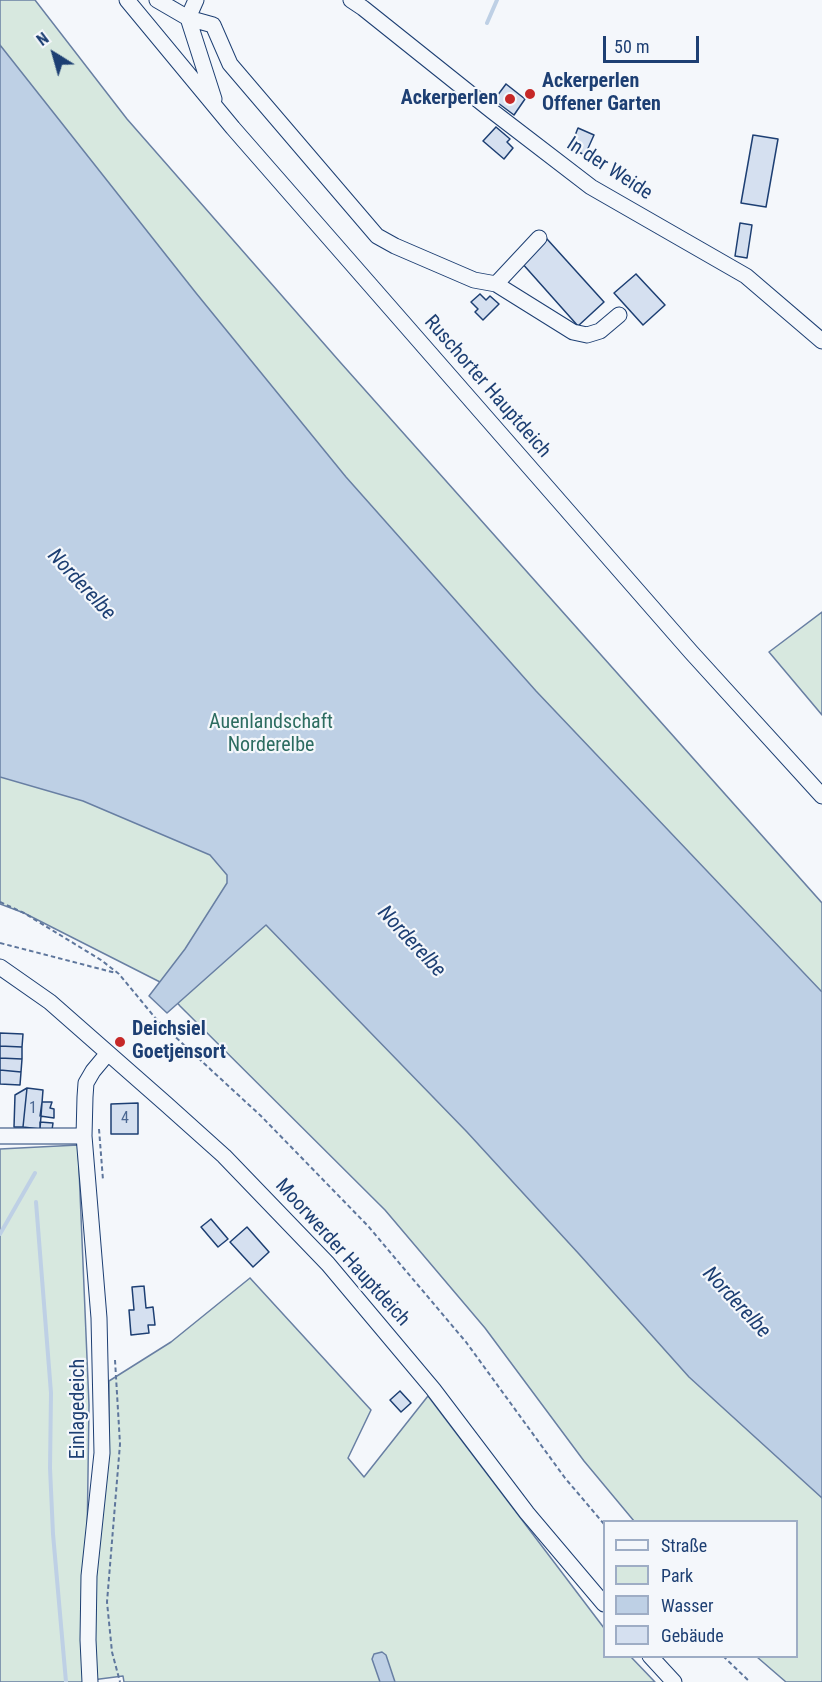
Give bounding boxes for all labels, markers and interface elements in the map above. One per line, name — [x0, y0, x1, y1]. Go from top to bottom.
north arrow — [24, 24, 84, 84]
scale bar — [606, 24, 702, 62]
text: N — [33, 29, 52, 50]
text: 50 m — [614, 36, 649, 57]
place label: Ackerperlen Offener Garten — [542, 70, 661, 117]
place label: Ackerperlen — [401, 87, 498, 111]
marker: Ackerperlen Offener Garten — [523, 87, 537, 101]
marker: Ackerperlen — [503, 92, 517, 106]
street label: In der Weide — [562, 132, 656, 206]
street label: Ruschorter Hauptdeich — [419, 311, 555, 463]
water label: Norderelbe — [42, 544, 120, 626]
park label: Auenlandschaft Norderelbe — [209, 711, 333, 758]
water label: Norderelbe — [372, 901, 450, 983]
place label: Deichsiel Goetjensort — [132, 1018, 226, 1065]
marker: Deichsiel Goetjensort — [113, 1035, 127, 1049]
house number: 1 — [29, 1099, 37, 1119]
house number: 4 — [121, 1109, 129, 1129]
street label: Moorwerder Hauptdeich — [270, 1174, 414, 1332]
water label: Norderelbe — [697, 1262, 775, 1344]
street label: Einlagedeich — [67, 1359, 91, 1459]
legend — [603, 1520, 798, 1658]
text: Straße — [661, 1535, 707, 1556]
text: Park — [661, 1565, 693, 1586]
text: Wasser — [661, 1595, 713, 1616]
text: Gebäude — [661, 1625, 724, 1646]

